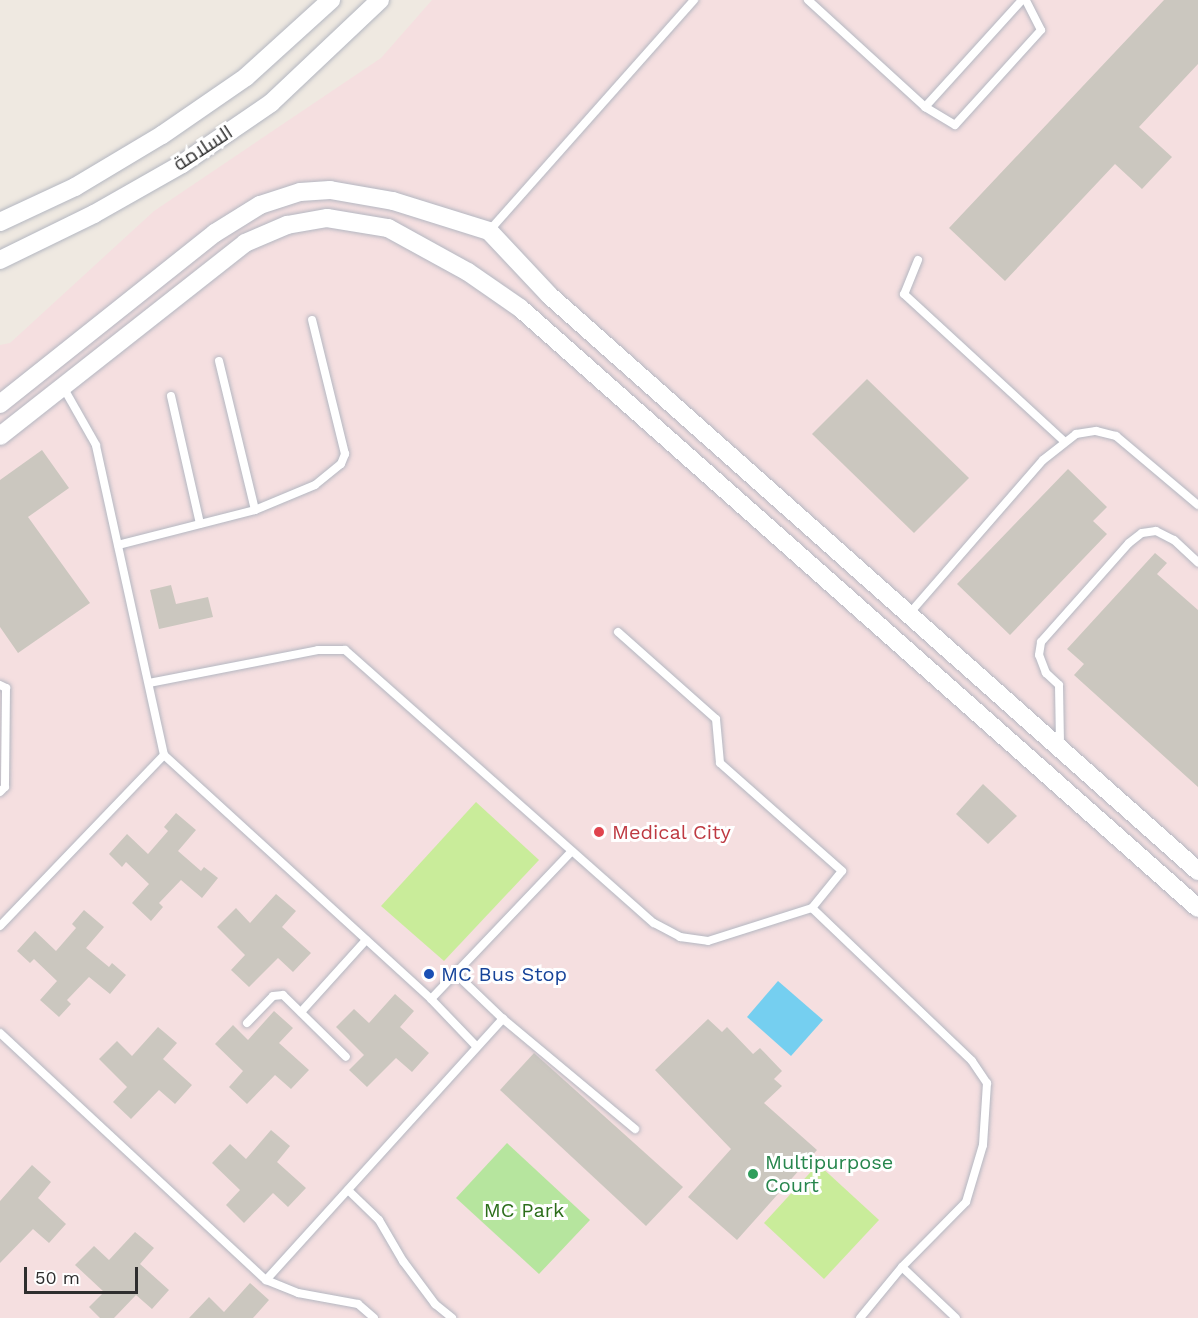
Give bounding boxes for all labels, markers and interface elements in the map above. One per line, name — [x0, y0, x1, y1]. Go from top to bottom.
street label: السلامة — [169, 120, 237, 176]
place label: Medical City — [612, 820, 732, 844]
marker: Medical City — [590, 823, 608, 841]
place label: MC Bus Stop — [441, 962, 567, 986]
marker: MC Bus Stop — [422, 967, 436, 981]
place label: Multipurpose Court — [765, 1150, 893, 1197]
marker: Multipurpose Court — [746, 1167, 760, 1181]
park label: MC Park — [484, 1198, 564, 1222]
scale bar — [27, 1255, 141, 1293]
text: 50 m — [35, 1267, 80, 1288]

